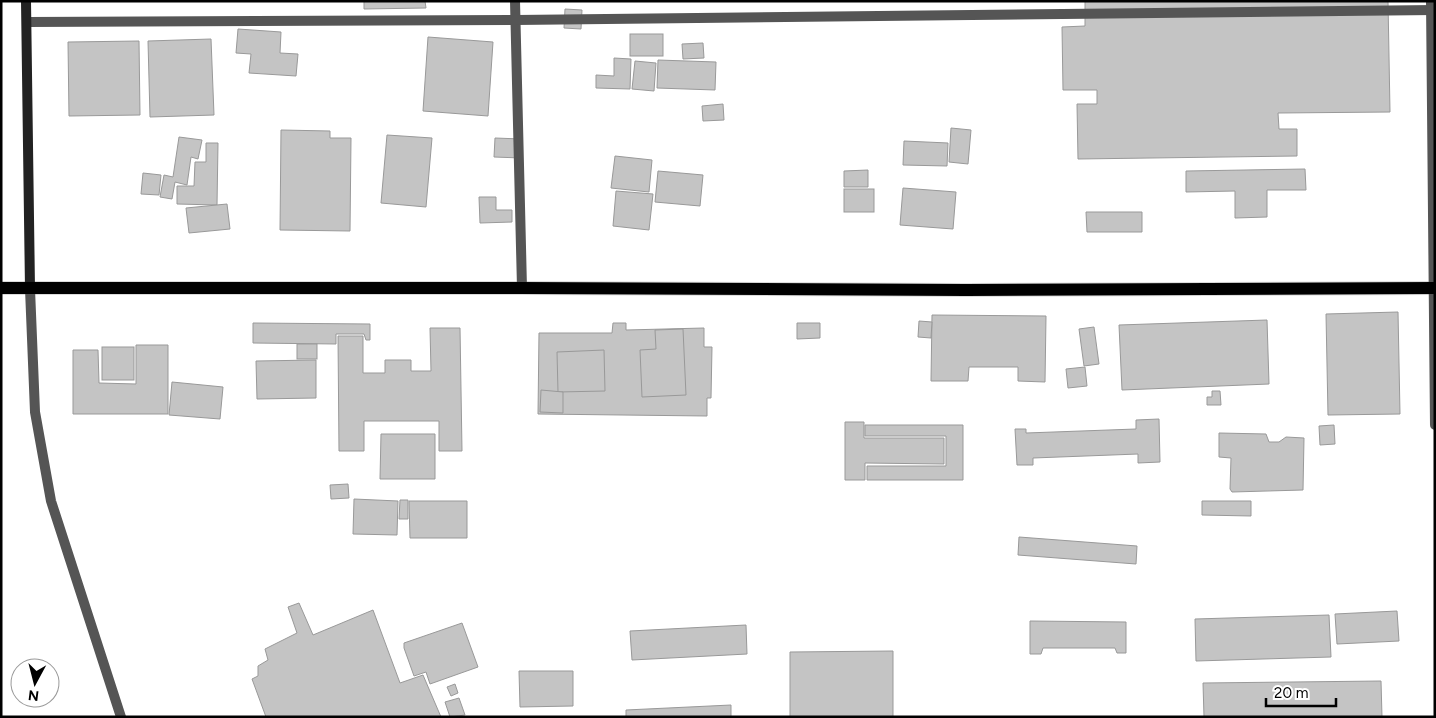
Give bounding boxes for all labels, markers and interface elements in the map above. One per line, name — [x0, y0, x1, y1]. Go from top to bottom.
north arrow — [10, 658, 60, 708]
scale bar — [1266, 676, 1336, 708]
text: 20 m — [1274, 684, 1308, 702]
text: N — [27, 686, 40, 705]

